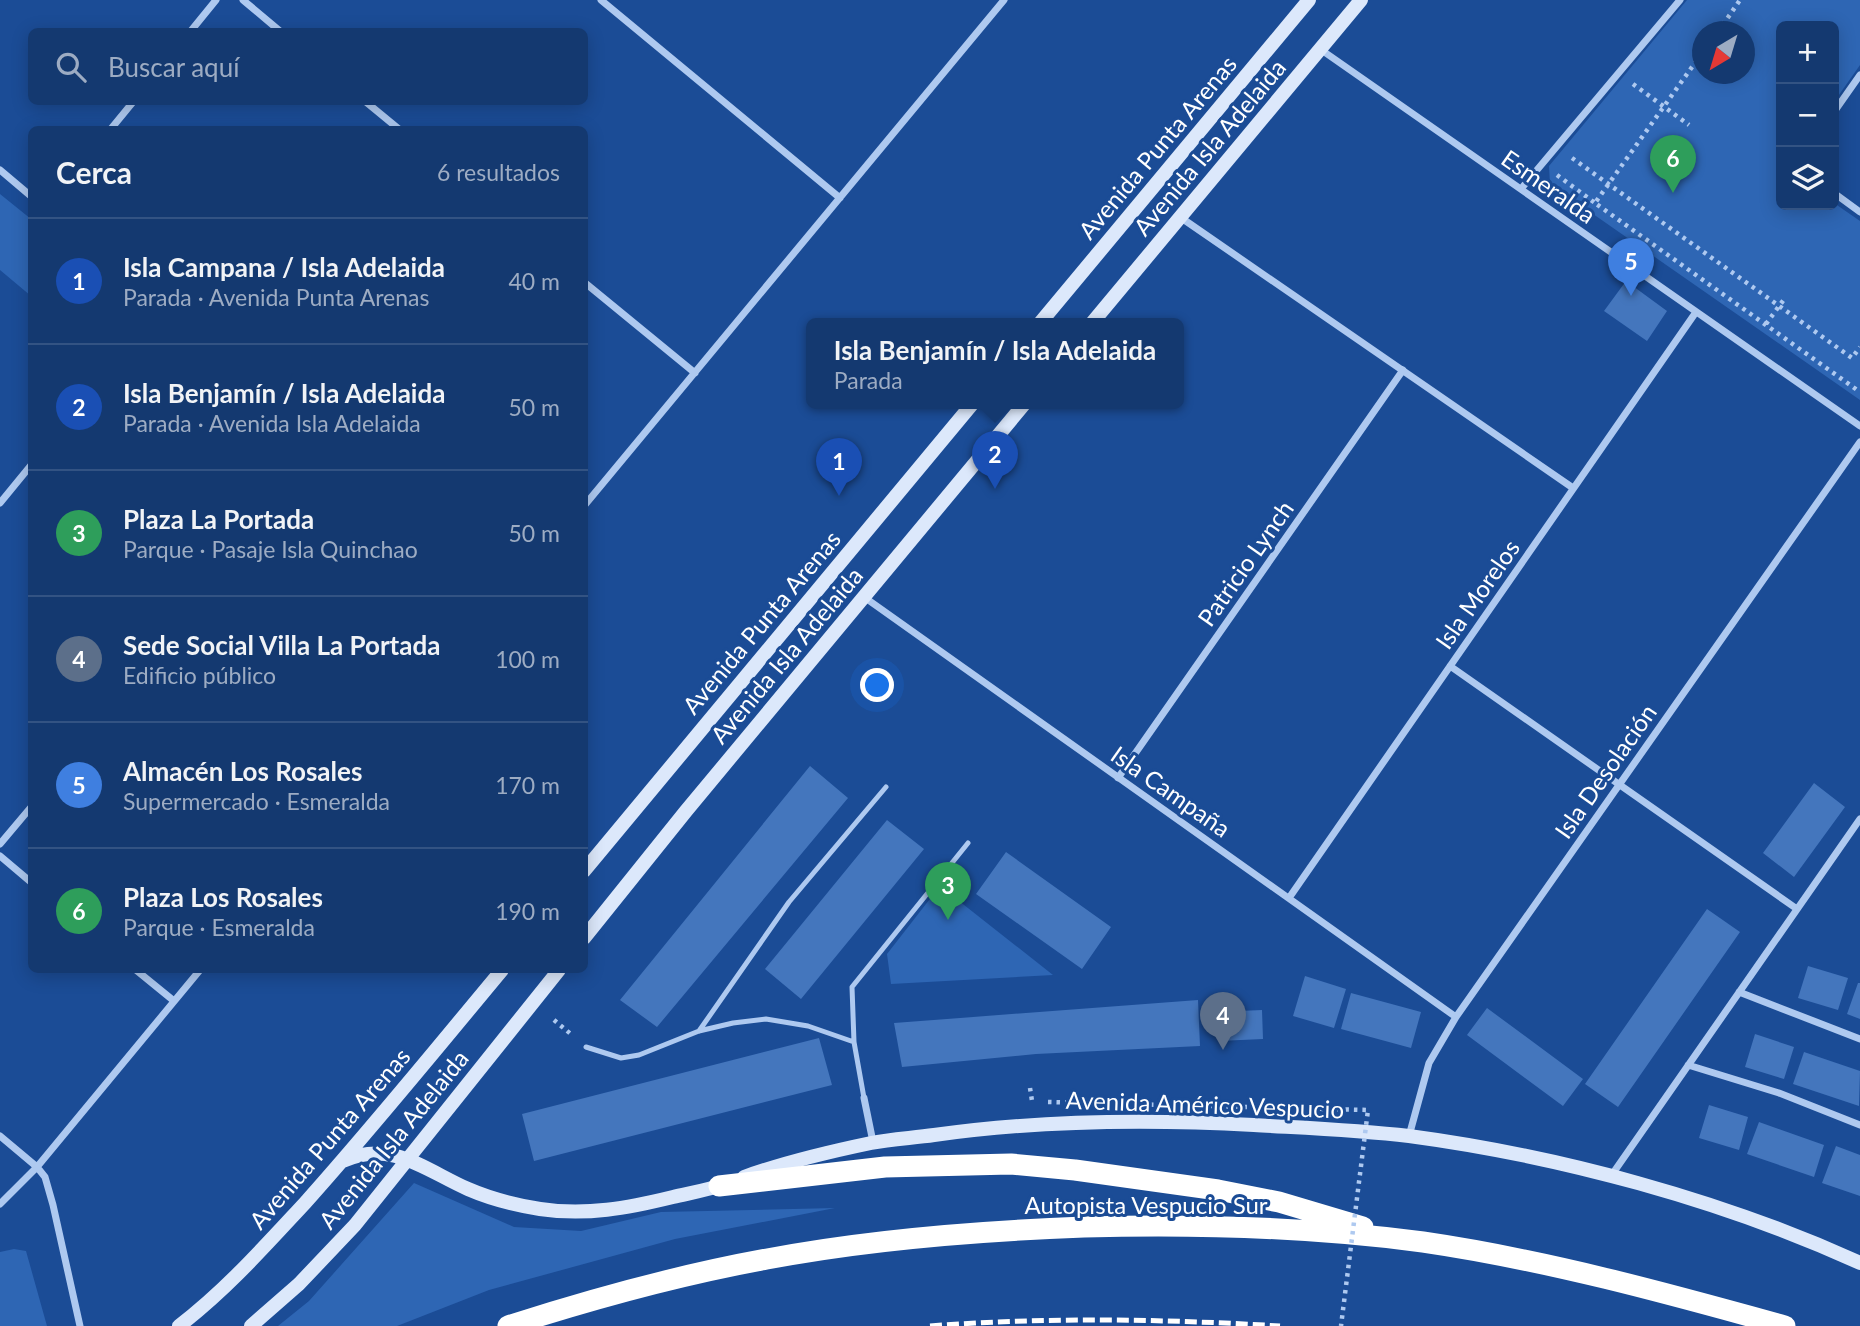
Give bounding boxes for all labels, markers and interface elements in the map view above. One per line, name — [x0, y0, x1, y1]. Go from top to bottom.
north arrow — [1692, 21, 1755, 84]
map controls — [1776, 21, 1839, 210]
button: + — [1776, 21, 1839, 84]
search box — [28, 28, 588, 105]
icon: search — [52, 48, 90, 86]
street label: Avenida Punta Arenas — [1072, 49, 1242, 245]
text: Buscar aquí — [108, 51, 239, 83]
street label: Avenida Isla Adelaida — [1127, 53, 1291, 241]
button: − — [1776, 84, 1839, 147]
pin: 6 — [1650, 135, 1696, 193]
street label: Esmeralda — [1496, 143, 1602, 229]
button: layers — [1776, 147, 1839, 210]
text: Cerca — [56, 154, 132, 190]
text: 6 resultados — [437, 158, 560, 186]
pin: 5 — [1608, 238, 1654, 296]
text: Isla Campana / Isla Adelaida — [123, 251, 445, 283]
text: 1 — [72, 267, 86, 295]
text: 40 m — [509, 267, 560, 295]
text: Parada · Avenida Punta Arenas — [123, 283, 429, 311]
popup — [806, 318, 1184, 409]
text: Isla Benjamín / Isla Adelaida — [834, 334, 1156, 366]
text: Parada — [834, 366, 903, 394]
text: Isla Benjamín / Isla Adelaida — [123, 377, 445, 409]
text: 2 — [72, 393, 86, 421]
text: 50 m — [509, 393, 560, 421]
text: Parada · Avenida Isla Adelaida — [123, 409, 421, 437]
pin: 2 — [972, 431, 1018, 489]
pin: 1 — [816, 438, 862, 496]
street label: Patricio Lynch — [1191, 495, 1299, 631]
text: Plaza La Portada — [123, 503, 314, 535]
text: 3 — [72, 519, 86, 547]
text: 50 m — [509, 519, 560, 547]
street label: Avenida Punta Arenas — [676, 524, 846, 720]
street label: Isla Morelos — [1429, 534, 1525, 654]
text: Parque · Pasaje Isla Quinchao — [123, 535, 418, 563]
street label: Avenida Isla Adelaida — [704, 561, 868, 749]
text: Sede Social Villa La Portada — [123, 629, 440, 661]
text: 4 — [72, 645, 86, 673]
text: 100 m — [495, 645, 560, 673]
text: Edificio público — [123, 661, 276, 689]
your location — [860, 668, 894, 702]
street label: Isla Desolación — [1548, 698, 1662, 844]
street label: Isla Campaña — [1106, 739, 1236, 843]
text: Almacén Los Rosales — [123, 755, 362, 787]
text: 5 — [72, 771, 86, 799]
text: 170 m — [495, 771, 560, 799]
text: Supermercado · Esmeralda — [123, 787, 390, 815]
pin: 3 — [925, 862, 971, 920]
text: Plaza Los Rosales — [123, 881, 323, 913]
text: 6 — [72, 897, 86, 925]
text: 190 m — [495, 897, 560, 925]
text: Parque · Esmeralda — [123, 913, 315, 941]
pin: 4 — [1200, 992, 1246, 1050]
street label: Avenida Punta Arenas — [243, 1042, 415, 1234]
street label: Avenida Isla Adelaida — [312, 1044, 474, 1234]
street label: Avenida Américo Vespucio — [1065, 1085, 1345, 1123]
street label: Autopista Vespucio Sur — [1024, 1190, 1268, 1219]

